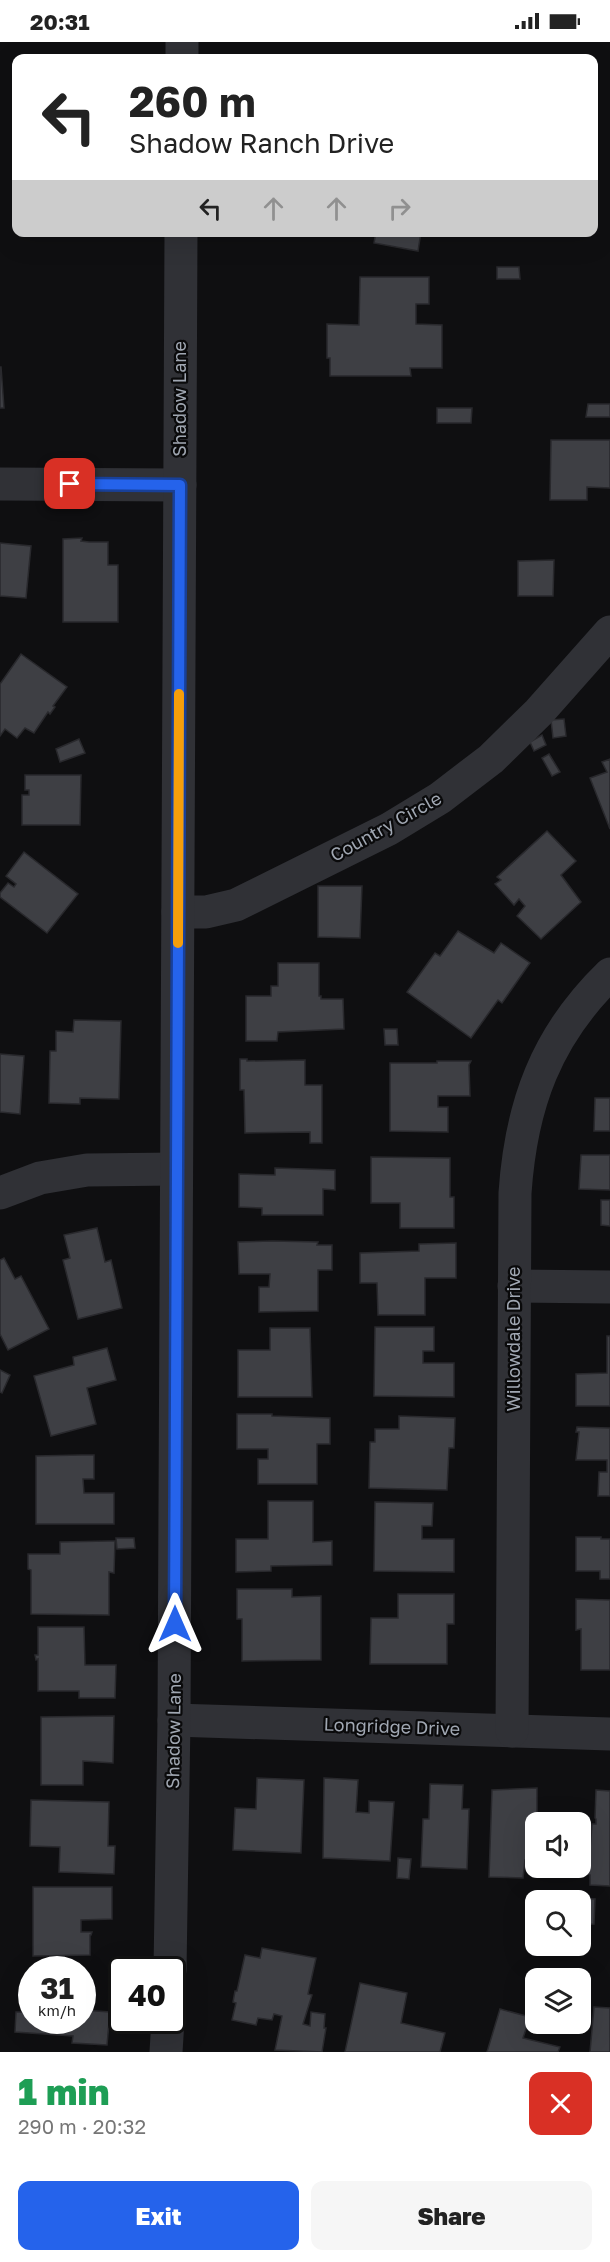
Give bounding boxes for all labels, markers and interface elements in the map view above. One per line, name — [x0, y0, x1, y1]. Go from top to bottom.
text: 20:31 — [30, 8, 90, 35]
text: 260 m — [129, 76, 256, 126]
icon: left — [30, 78, 108, 156]
text: Shadow Ranch Drive — [129, 127, 394, 159]
icon: left — [194, 192, 227, 225]
icon: ahead — [257, 192, 290, 225]
icon: ahead — [320, 192, 353, 225]
icon: right — [383, 192, 416, 225]
street label: Shadow Lane — [168, 341, 190, 457]
pin — [44, 458, 95, 509]
icon: arrive — [53, 467, 86, 500]
street label: Country Circle — [326, 786, 445, 866]
street label: Willowdale Drive — [502, 1267, 524, 1411]
position arrow — [143, 1592, 207, 1656]
street label: Shadow Lane — [161, 1673, 185, 1789]
street label: Longridge Drive — [323, 1713, 461, 1739]
map controls — [525, 1812, 591, 2034]
button: sound — [525, 1812, 591, 1878]
button: search — [525, 1890, 591, 1956]
speed limit sign: 40 — [108, 1956, 186, 2034]
button: layers — [525, 1968, 591, 2034]
text: 31 — [40, 1970, 74, 2006]
text: km/h — [38, 2001, 76, 2019]
text: 1 min — [18, 2070, 109, 2113]
button: close — [529, 2072, 592, 2135]
text: 290 m · 20:32 — [18, 2114, 146, 2138]
button: Exit — [18, 2181, 299, 2250]
button: Share — [311, 2181, 592, 2250]

